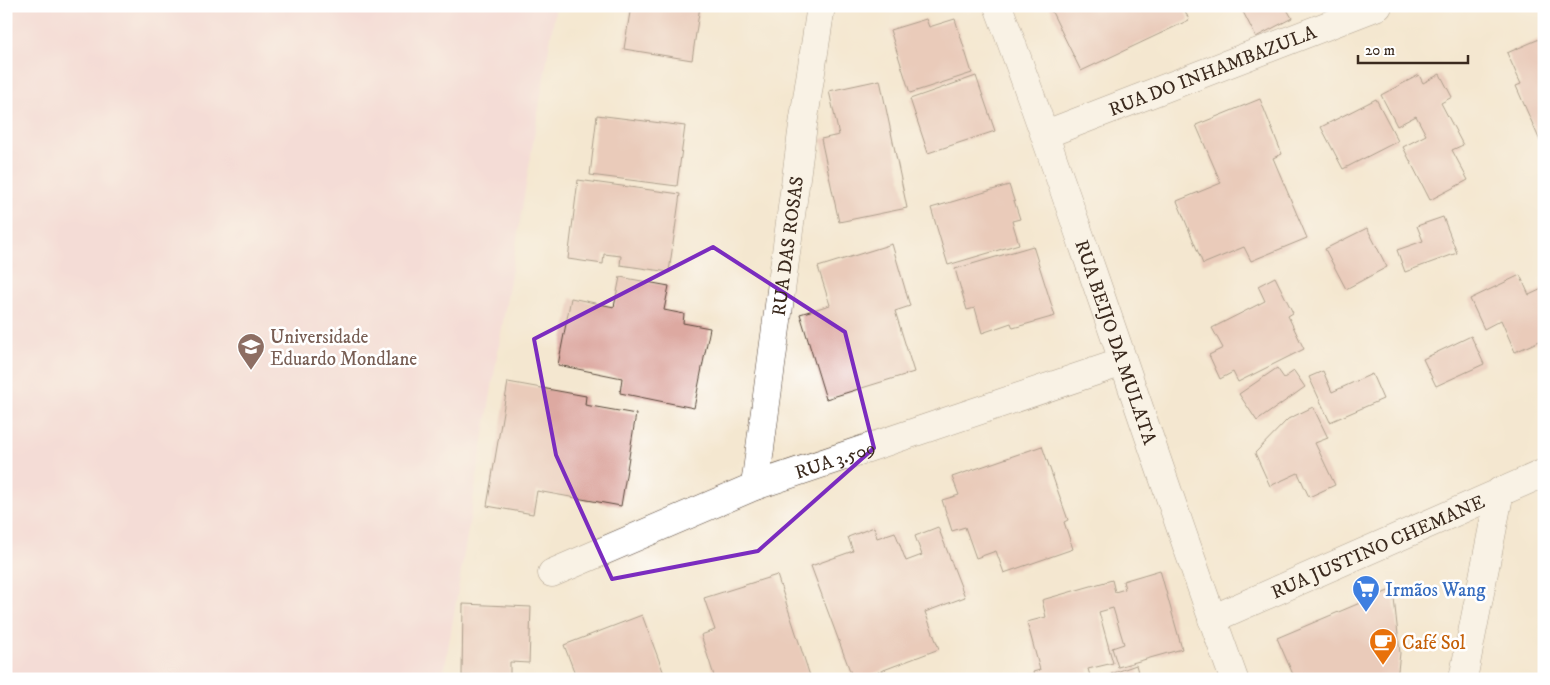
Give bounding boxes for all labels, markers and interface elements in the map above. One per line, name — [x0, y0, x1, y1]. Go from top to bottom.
street label: RUA DO INHAMBAZULA — [1106, 21, 1320, 122]
scale bar — [1358, 32, 1468, 64]
text: 20 m — [1365, 41, 1395, 60]
street label: RUA DAS ROSAS — [768, 175, 809, 318]
street label: RUA BEIJO DA MULATA — [1069, 237, 1161, 448]
place label: Universidade Eduardo Mondlane — [270, 326, 417, 371]
school or university icon: Universidade Eduardo Mondlane — [236, 332, 266, 371]
street label: RUA 3.509 — [792, 436, 878, 485]
street label: RUA JUSTINO CHEMANE — [1268, 491, 1489, 605]
supermarket icon: Irmãos Wang — [1351, 574, 1381, 613]
place label: Irmãos Wang — [1385, 579, 1486, 602]
cafe icon: Café Sol — [1368, 627, 1398, 666]
place label: Café Sol — [1402, 632, 1466, 655]

